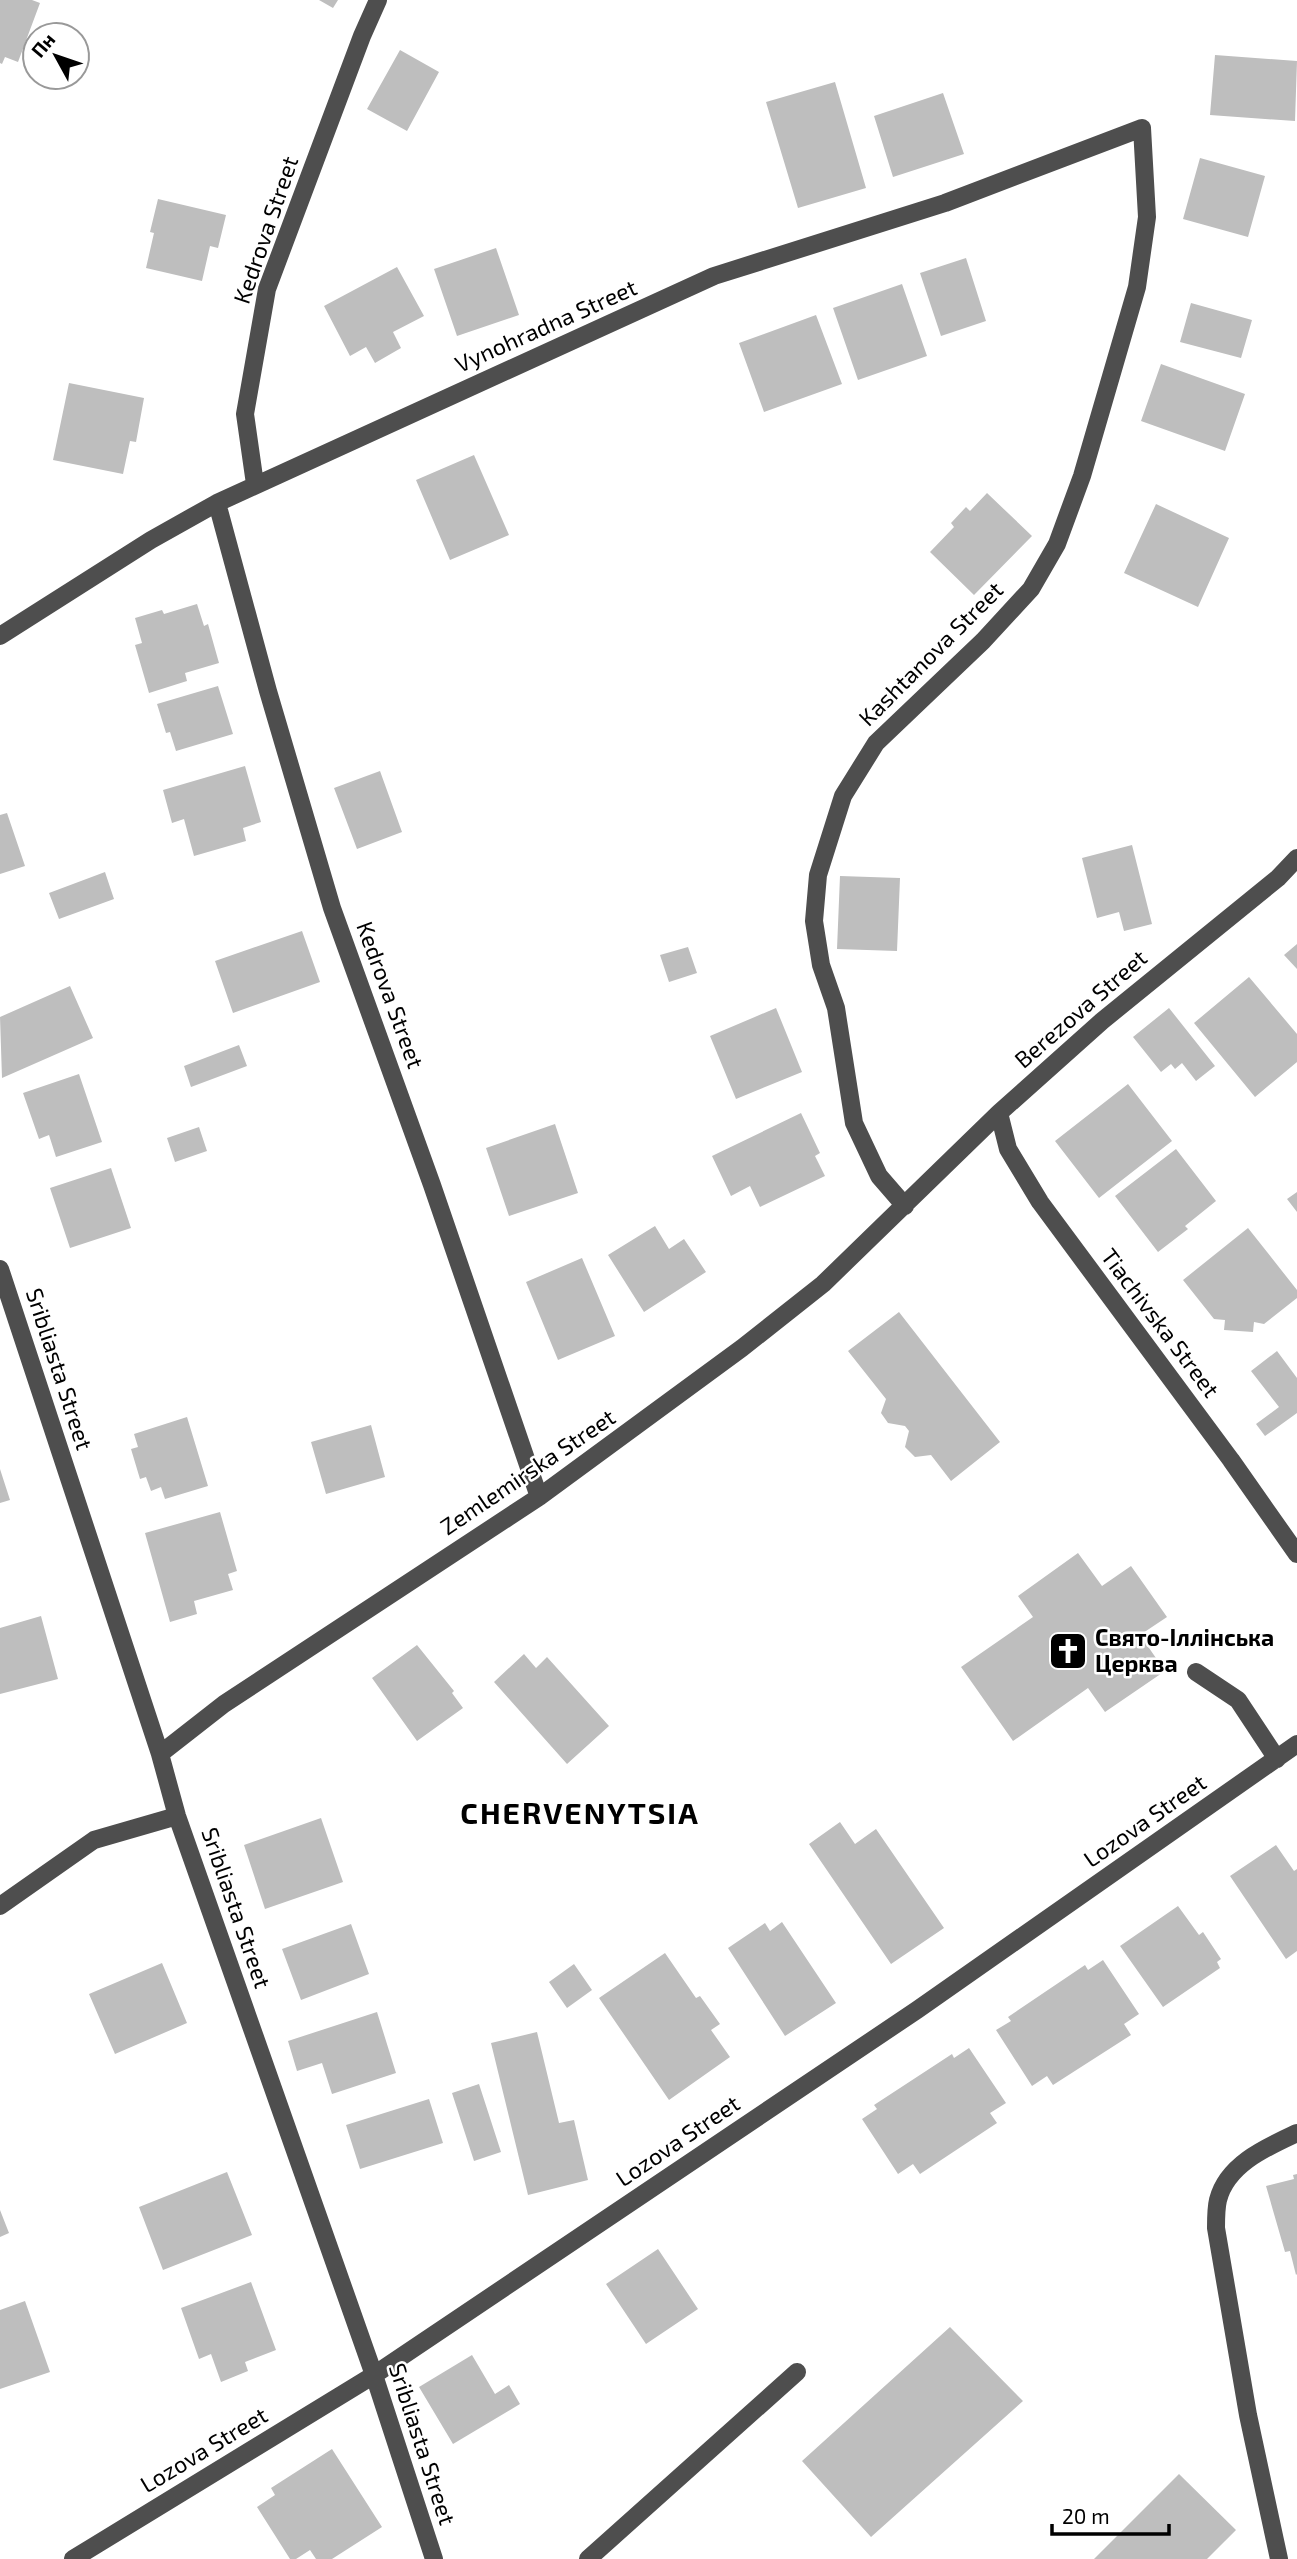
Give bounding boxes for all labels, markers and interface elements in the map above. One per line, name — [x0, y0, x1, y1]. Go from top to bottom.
north arrow — [21, 21, 91, 91]
text: Пн — [26, 28, 59, 62]
street label: Kedrova Street — [227, 152, 304, 307]
street label: Vynohradna Street — [450, 272, 641, 378]
street label: Kashtanova Street — [852, 575, 1008, 731]
street label: Kedrova Street — [351, 917, 431, 1072]
street label: Berezova Street — [1008, 943, 1152, 1073]
street label: Tiachivska Street — [1096, 1242, 1226, 1403]
street label: Sribliasta Street — [21, 1284, 99, 1453]
street label: Zemlemirska Street — [435, 1402, 620, 1540]
place label: Свято-Іллінська Церква — [1095, 1623, 1274, 1677]
church icon: Свято-Іллінська Церква — [1047, 1630, 1089, 1672]
street label: Lozova Street — [1078, 1768, 1211, 1873]
district label: CHERVENYTSIA — [460, 1794, 700, 1830]
street label: Sribliasta Street — [196, 1824, 278, 1992]
street label: Lozova Street — [610, 2088, 745, 2192]
street label: Sribliasta Street — [384, 2359, 462, 2528]
street label: Lozova Street — [135, 2400, 272, 2498]
scale bar — [1052, 2492, 1169, 2536]
text: 20 m — [1062, 2503, 1110, 2528]

